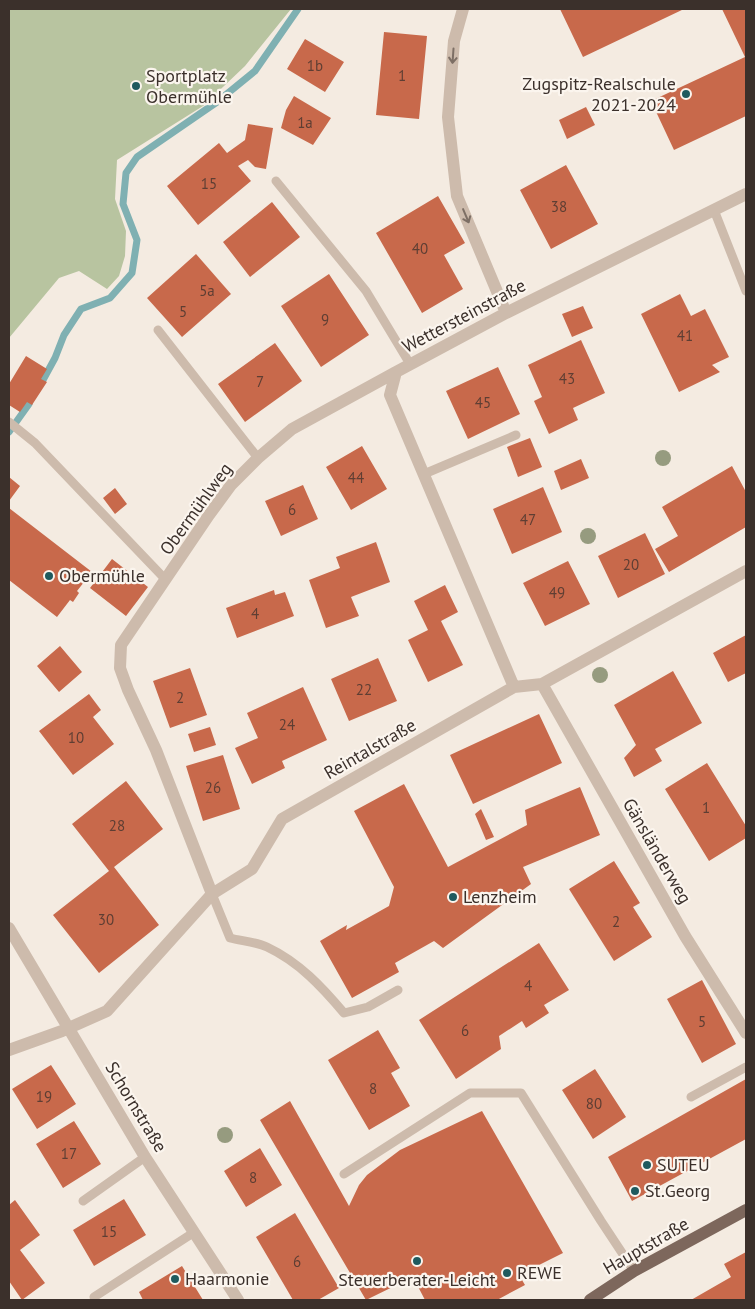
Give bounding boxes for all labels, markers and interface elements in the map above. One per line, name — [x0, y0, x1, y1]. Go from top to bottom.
one-way arrow — [448, 48, 458, 64]
house number: 1b — [307, 56, 323, 75]
place label: Sportplatz Obermühle — [146, 64, 232, 108]
house number: 1 — [398, 66, 406, 85]
place label: Zugspitz-Realschule 2021-2024 — [522, 72, 676, 116]
marker: Sportplatz Obermühle — [130, 80, 142, 92]
marker: Zugspitz-Realschule 2021-2024 — [680, 88, 692, 100]
house number: 1a — [297, 113, 313, 132]
house number: 15 — [201, 174, 217, 193]
house number: 38 — [551, 197, 567, 216]
one-way arrow — [462, 208, 471, 223]
house number: 40 — [412, 239, 428, 258]
street label: Wettersteinstraße — [398, 273, 529, 358]
house number: 5a — [199, 281, 215, 300]
house number: 5 — [179, 302, 187, 321]
house number: 9 — [321, 310, 329, 329]
house number: 41 — [677, 326, 693, 345]
house number: 43 — [559, 369, 575, 388]
house number: 7 — [256, 372, 264, 391]
house number: 45 — [475, 393, 491, 412]
street label: Obermühlweg — [154, 458, 237, 559]
house number: 44 — [348, 468, 364, 487]
house number: 6 — [288, 500, 296, 519]
house number: 47 — [520, 510, 536, 529]
house number: 20 — [623, 555, 639, 574]
place label: Obermühle — [59, 564, 145, 587]
marker: Obermühle — [43, 570, 55, 582]
house number: 49 — [549, 583, 565, 602]
house number: 4 — [251, 604, 259, 623]
house number: 22 — [356, 680, 372, 699]
house number: 2 — [176, 688, 184, 707]
street label: Reintalstraße — [320, 713, 420, 784]
house number: 24 — [279, 715, 295, 734]
house number: 10 — [68, 728, 84, 747]
house number: 26 — [205, 778, 221, 797]
street label: Gänsländerweg — [618, 794, 697, 908]
house number: 1 — [702, 798, 710, 817]
house number: 28 — [109, 816, 125, 835]
place label: Lenzheim — [463, 885, 537, 908]
marker: Lenzheim — [447, 891, 459, 903]
house number: 30 — [98, 910, 114, 929]
house number: 2 — [612, 912, 620, 931]
house number: 4 — [524, 976, 532, 995]
house number: 5 — [698, 1012, 706, 1031]
house number: 6 — [461, 1021, 469, 1040]
street label: Schornstraße — [100, 1057, 172, 1156]
house number: 8 — [369, 1079, 377, 1098]
house number: 19 — [36, 1087, 52, 1106]
house number: 80 — [586, 1094, 602, 1113]
house number: 17 — [61, 1144, 77, 1163]
place label: SUTEU — [657, 1153, 710, 1176]
marker: SUTEU — [641, 1159, 653, 1171]
house number: 8 — [249, 1168, 257, 1187]
place label: St.Georg — [645, 1179, 710, 1202]
marker: St.Georg — [629, 1185, 641, 1197]
street label: Hauptstraße — [599, 1212, 693, 1279]
house number: 15 — [101, 1222, 117, 1241]
house number: 6 — [293, 1252, 301, 1271]
marker: Steuerberater-Leicht — [411, 1255, 423, 1267]
place label: REWE — [517, 1261, 562, 1284]
place label: Haarmonie — [185, 1267, 269, 1290]
marker: REWE — [501, 1267, 513, 1279]
place label: Steuerberater-Leicht — [338, 1268, 496, 1291]
marker: Haarmonie — [169, 1273, 181, 1285]

